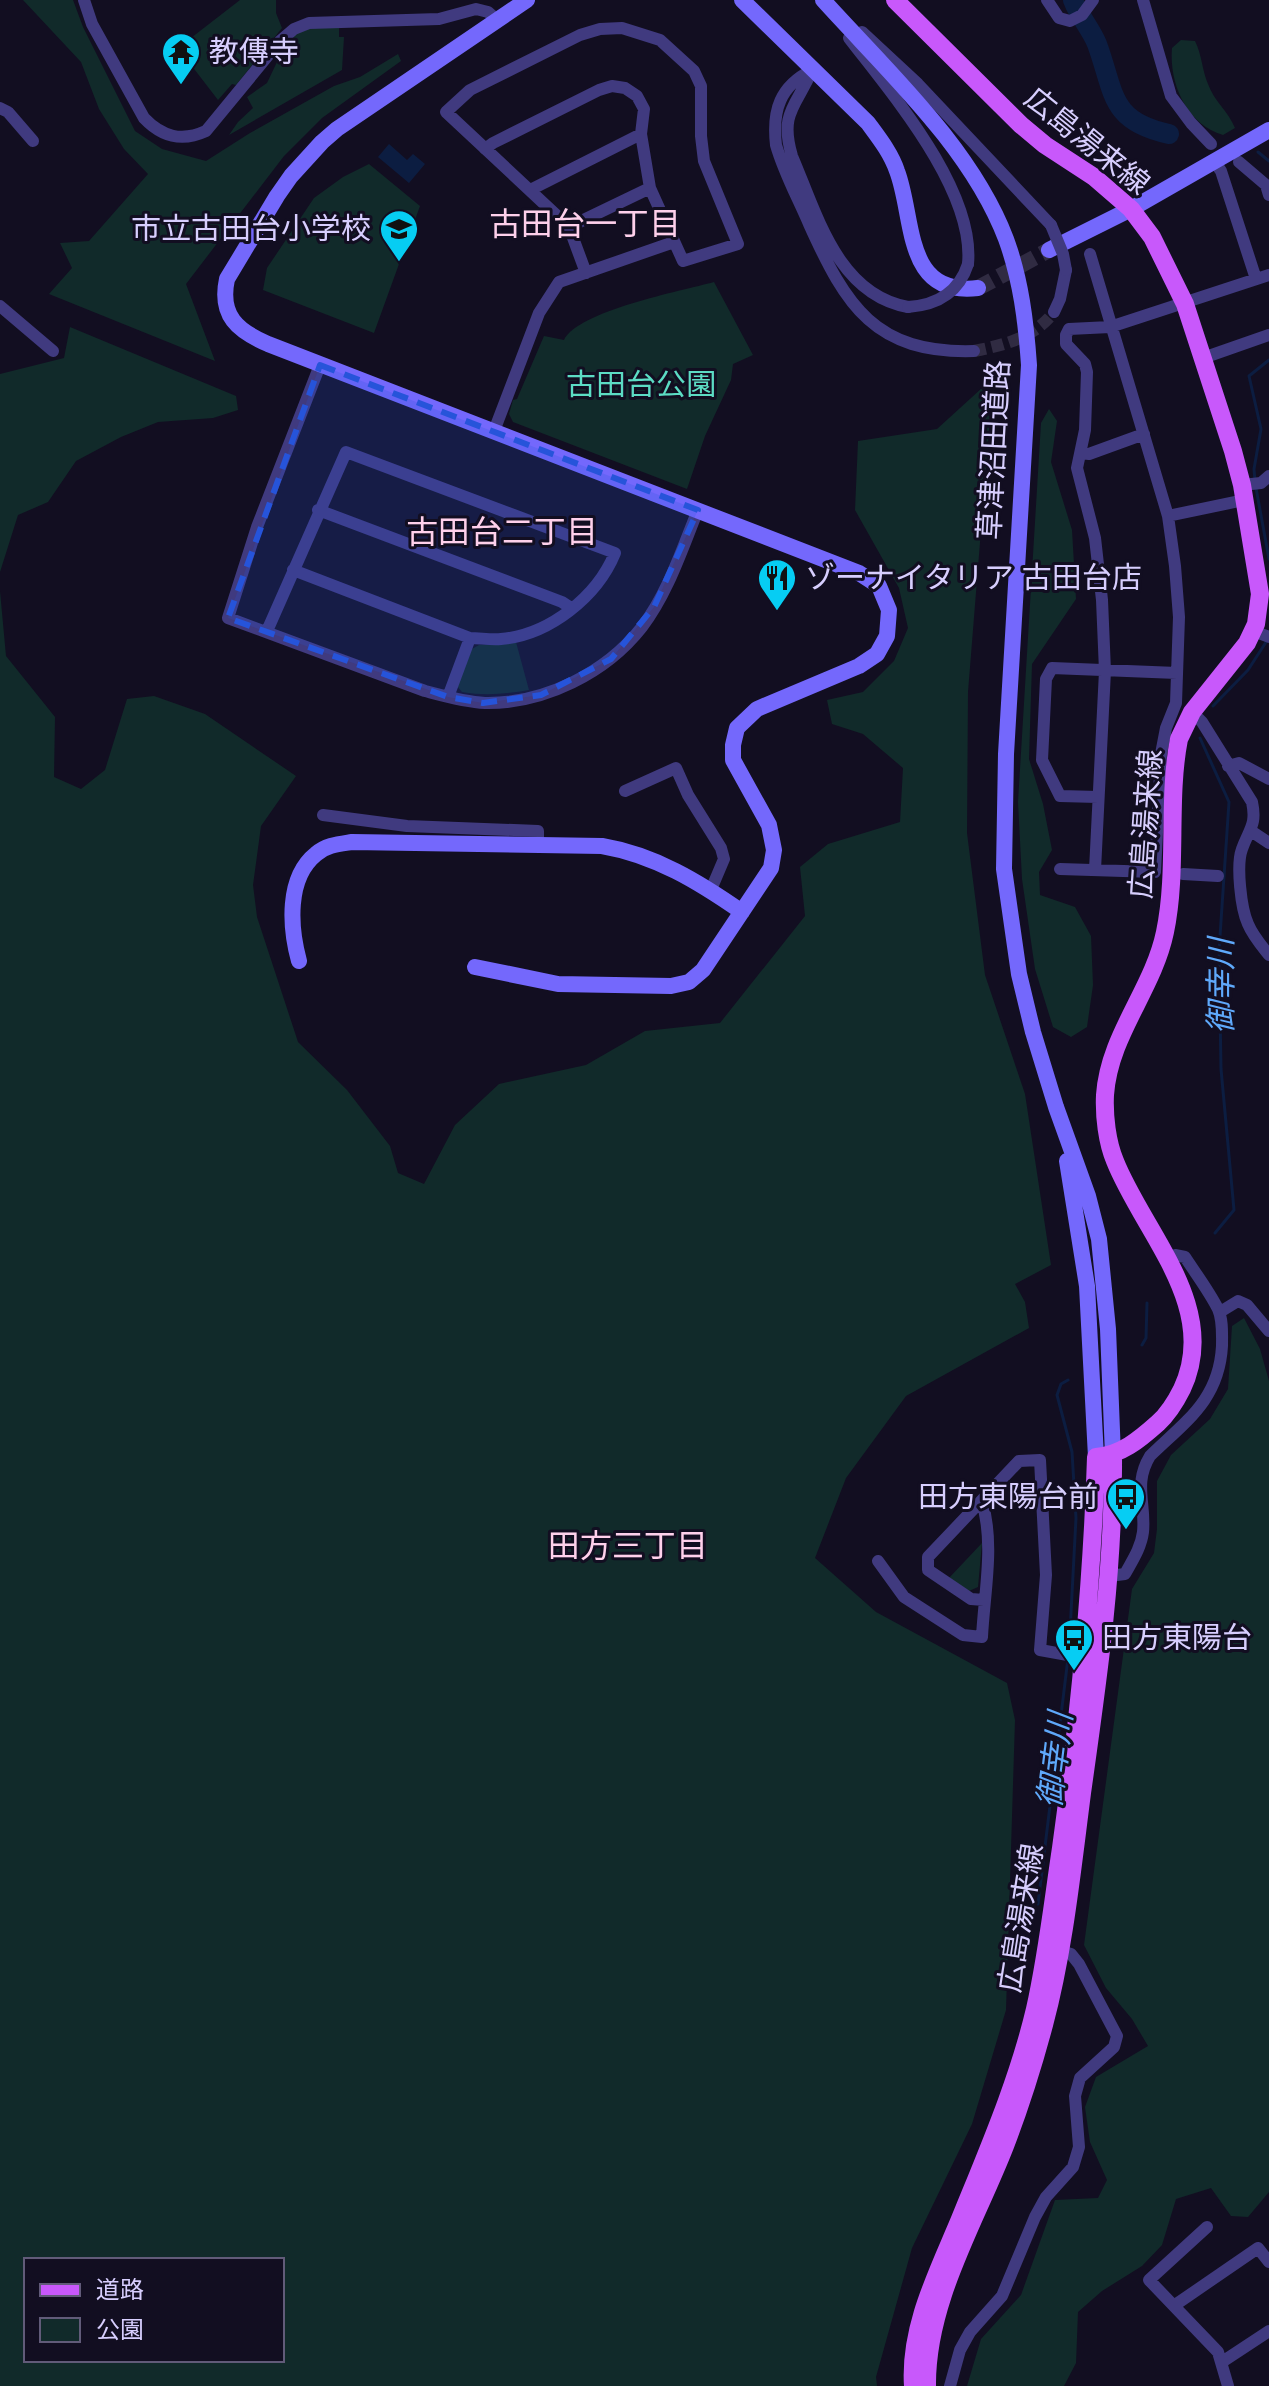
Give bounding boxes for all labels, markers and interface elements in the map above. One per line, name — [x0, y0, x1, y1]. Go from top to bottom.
temple icon: 教傳寺 — [160, 31, 202, 86]
place label: 教傳寺 — [209, 32, 299, 70]
street label: 広島湯来線 — [1017, 78, 1158, 202]
district label: 古田台一丁目 — [489, 203, 681, 243]
school or university icon: 市立古田台小学校 — [378, 208, 420, 263]
place label: 市立古田台小学校 — [131, 209, 371, 247]
street label: 草津沼田道路 — [969, 359, 1017, 541]
park label: 古田台公園 — [566, 365, 716, 403]
district label: 古田台二丁目 — [406, 511, 598, 551]
restaurant icon: ゾーナイタリア 古田台店 — [756, 557, 798, 612]
place label: ゾーナイタリア 古田台店 — [805, 558, 1142, 596]
street label: 広島湯来線 — [1121, 748, 1169, 900]
water label: 御幸川 — [1200, 935, 1240, 1034]
bus stop icon: 田方東陽台前 — [1105, 1476, 1147, 1531]
place label: 田方東陽台前 — [918, 1477, 1098, 1515]
district label: 田方三丁目 — [548, 1525, 708, 1565]
bus stop icon: 田方東陽台 — [1053, 1617, 1095, 1672]
place label: 田方東陽台 — [1102, 1618, 1252, 1656]
water label: 御幸川 — [1028, 1707, 1080, 1810]
street label: 広島湯来線 — [990, 1841, 1051, 1995]
legend — [24, 2258, 284, 2362]
text: 道路 — [96, 2274, 144, 2304]
text: 公園 — [96, 2314, 144, 2344]

